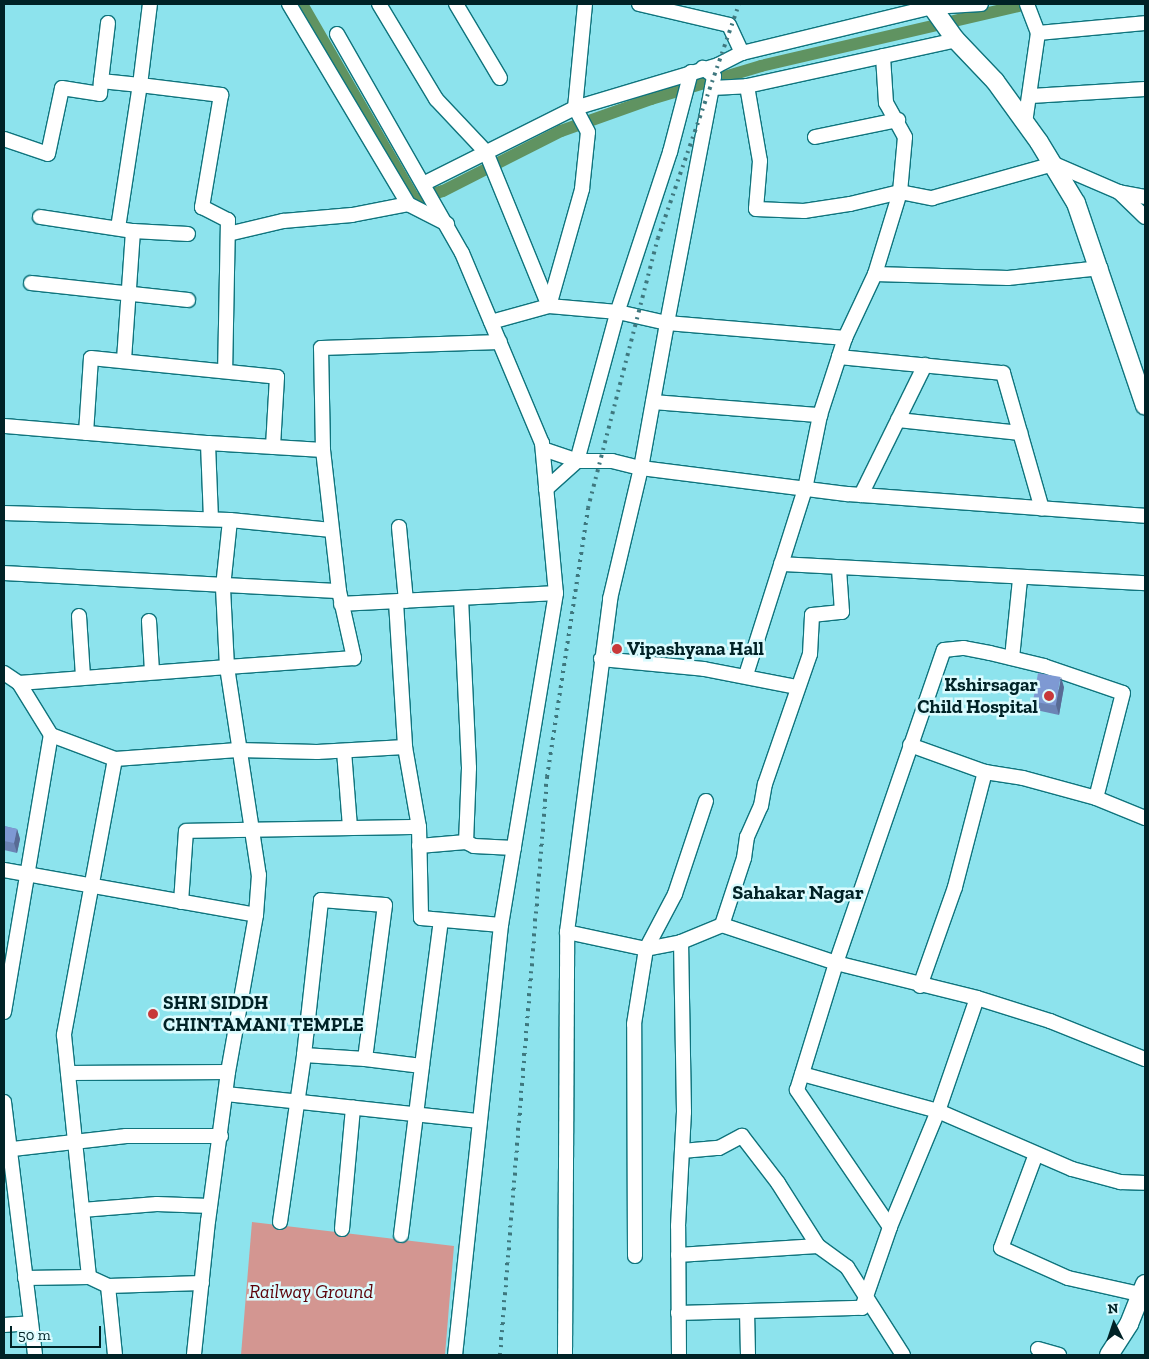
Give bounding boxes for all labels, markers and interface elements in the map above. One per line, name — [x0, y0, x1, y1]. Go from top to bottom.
place label: Vipashyana Hall — [627, 638, 764, 660]
marker: Vipashyana Hall — [611, 643, 623, 655]
place label: Kshirsagar Child Hospital — [917, 674, 1038, 718]
marker: Kshirsagar Child Hospital — [1042, 689, 1056, 703]
district label: Sahakar Nagar — [732, 880, 864, 904]
place label: SHRI SIDDH CHINTAMANI TEMPLE — [163, 992, 364, 1036]
marker: SHRI SIDDH CHINTAMANI TEMPLE — [147, 1008, 159, 1020]
park label: Railway Ground — [249, 1281, 373, 1303]
north arrow — [1089, 1299, 1139, 1349]
text: N — [1107, 1300, 1119, 1317]
scale bar — [12, 1316, 104, 1348]
text: 50 m — [18, 1326, 51, 1344]

